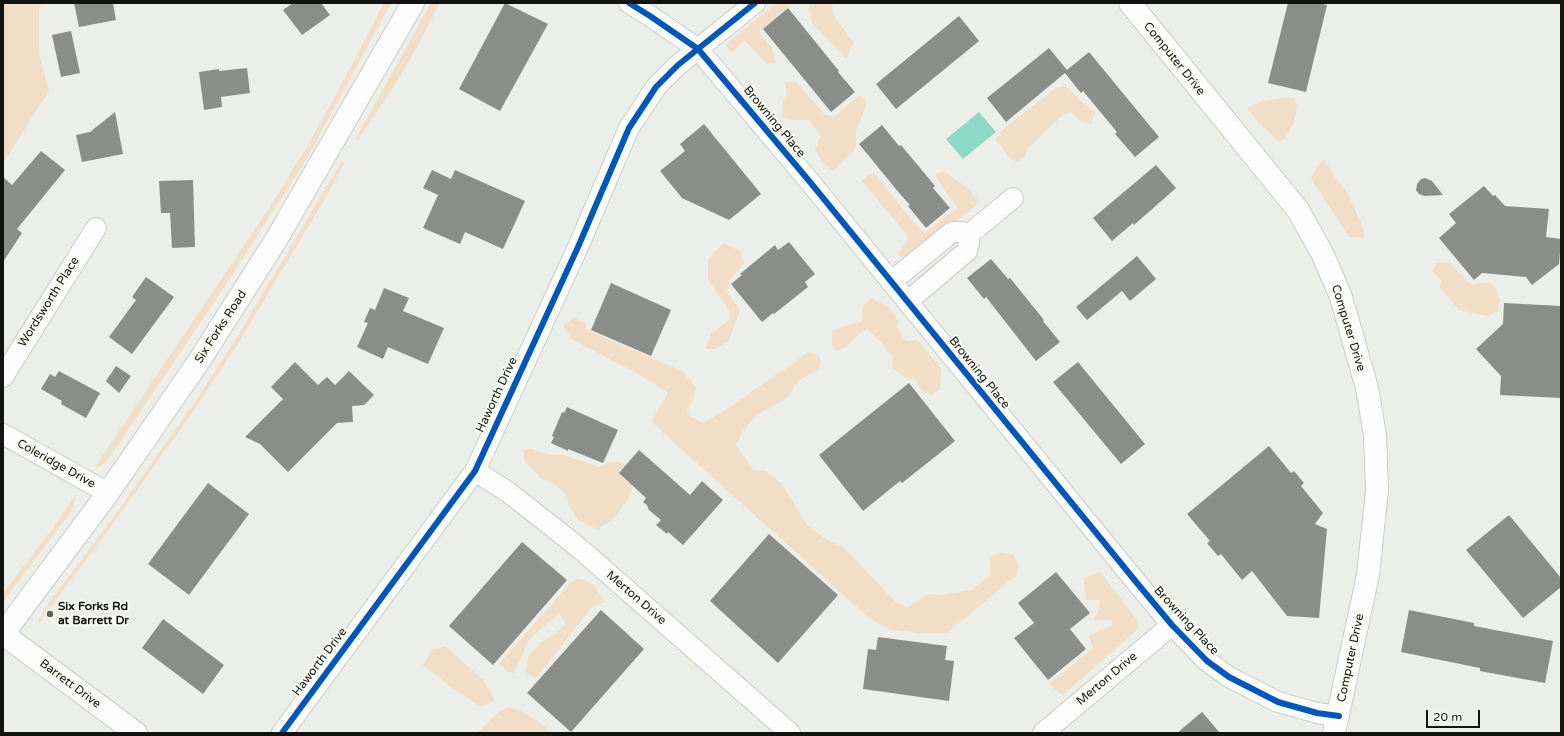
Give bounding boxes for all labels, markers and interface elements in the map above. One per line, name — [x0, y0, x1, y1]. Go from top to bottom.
street label: Computer Drive — [1140, 20, 1208, 98]
street label: Browning Place — [740, 83, 808, 161]
street label: Wordsworth Place — [15, 254, 83, 350]
street label: Computer Drive — [1328, 283, 1368, 373]
street label: Six Forks Road — [192, 288, 250, 366]
street label: Browning Place — [946, 334, 1012, 412]
street label: Haworth Drive — [473, 355, 521, 435]
street label: Coleridge Drive — [14, 437, 98, 491]
street label: Merton Drive — [603, 568, 669, 628]
street label: Browning Place — [1151, 584, 1221, 658]
place label: Six Forks Rd at Barrett Dr — [58, 600, 129, 628]
marker: Six Forks Rd at Barrett Dr — [45, 609, 55, 619]
street label: Computer Drive — [1335, 613, 1367, 703]
street label: Haworth Drive — [290, 625, 350, 699]
street label: Merton Drive — [1074, 650, 1140, 708]
street label: Barrett Drive — [37, 656, 103, 712]
scale bar — [1428, 702, 1482, 728]
text: 20 m — [1433, 710, 1462, 724]

